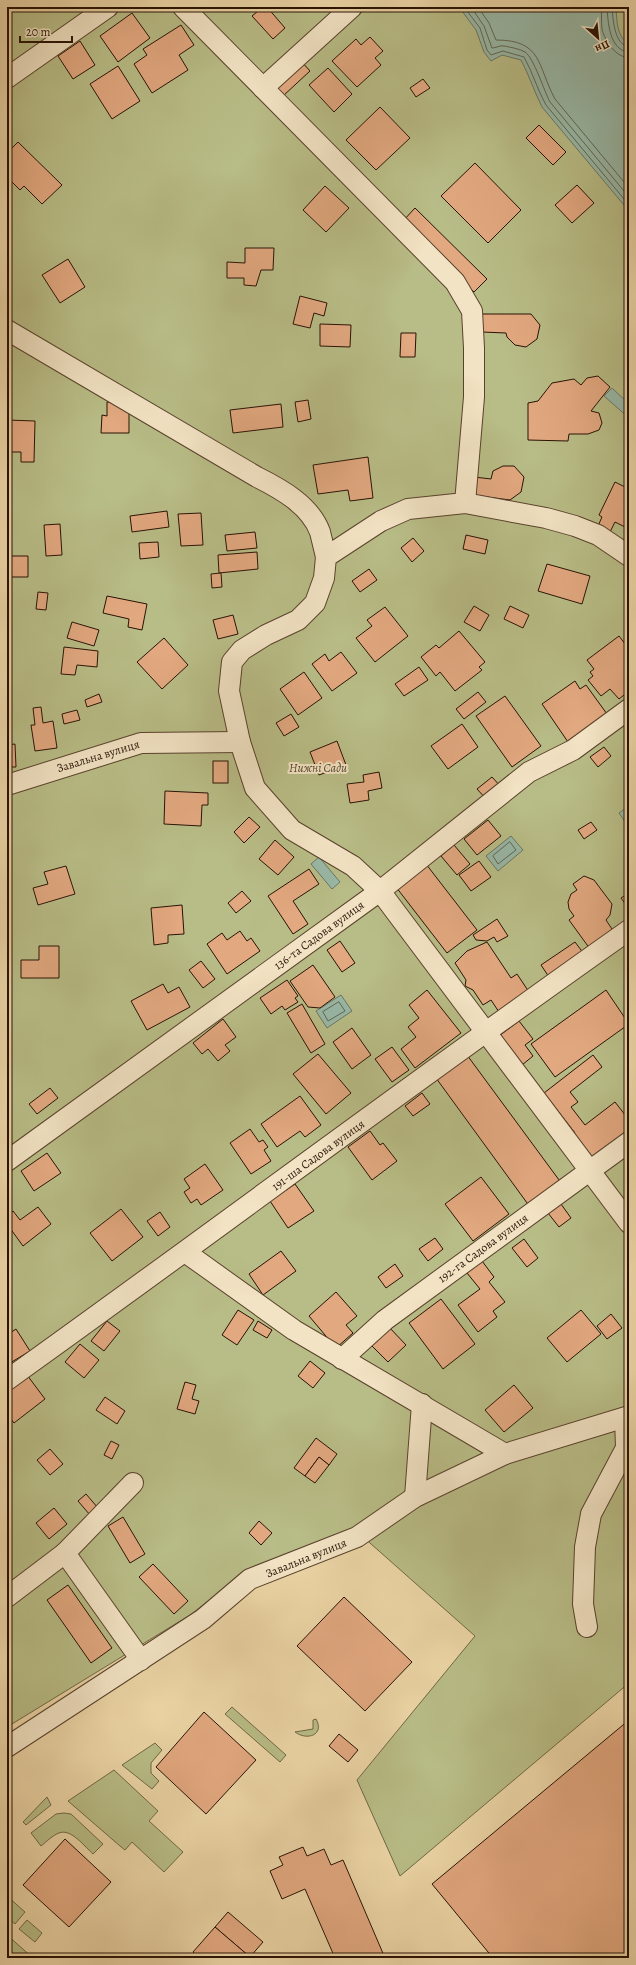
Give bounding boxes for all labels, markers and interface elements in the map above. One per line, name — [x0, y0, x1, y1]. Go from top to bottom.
scale bar — [20, 18, 72, 44]
north arrow — [578, 18, 618, 58]
text: 20 m — [26, 24, 50, 40]
text: Пн — [592, 37, 612, 57]
street label: Завальна вулиця — [55, 736, 142, 776]
park label: Нижні Сади — [289, 760, 347, 776]
street label: 136-та Садова вулиця — [271, 897, 367, 973]
street label: 191-ша Садова вулиця — [268, 1116, 368, 1194]
street label: 192-га Садова вулиця — [435, 1210, 532, 1286]
street label: Завальна вулиця — [263, 1534, 349, 1581]

